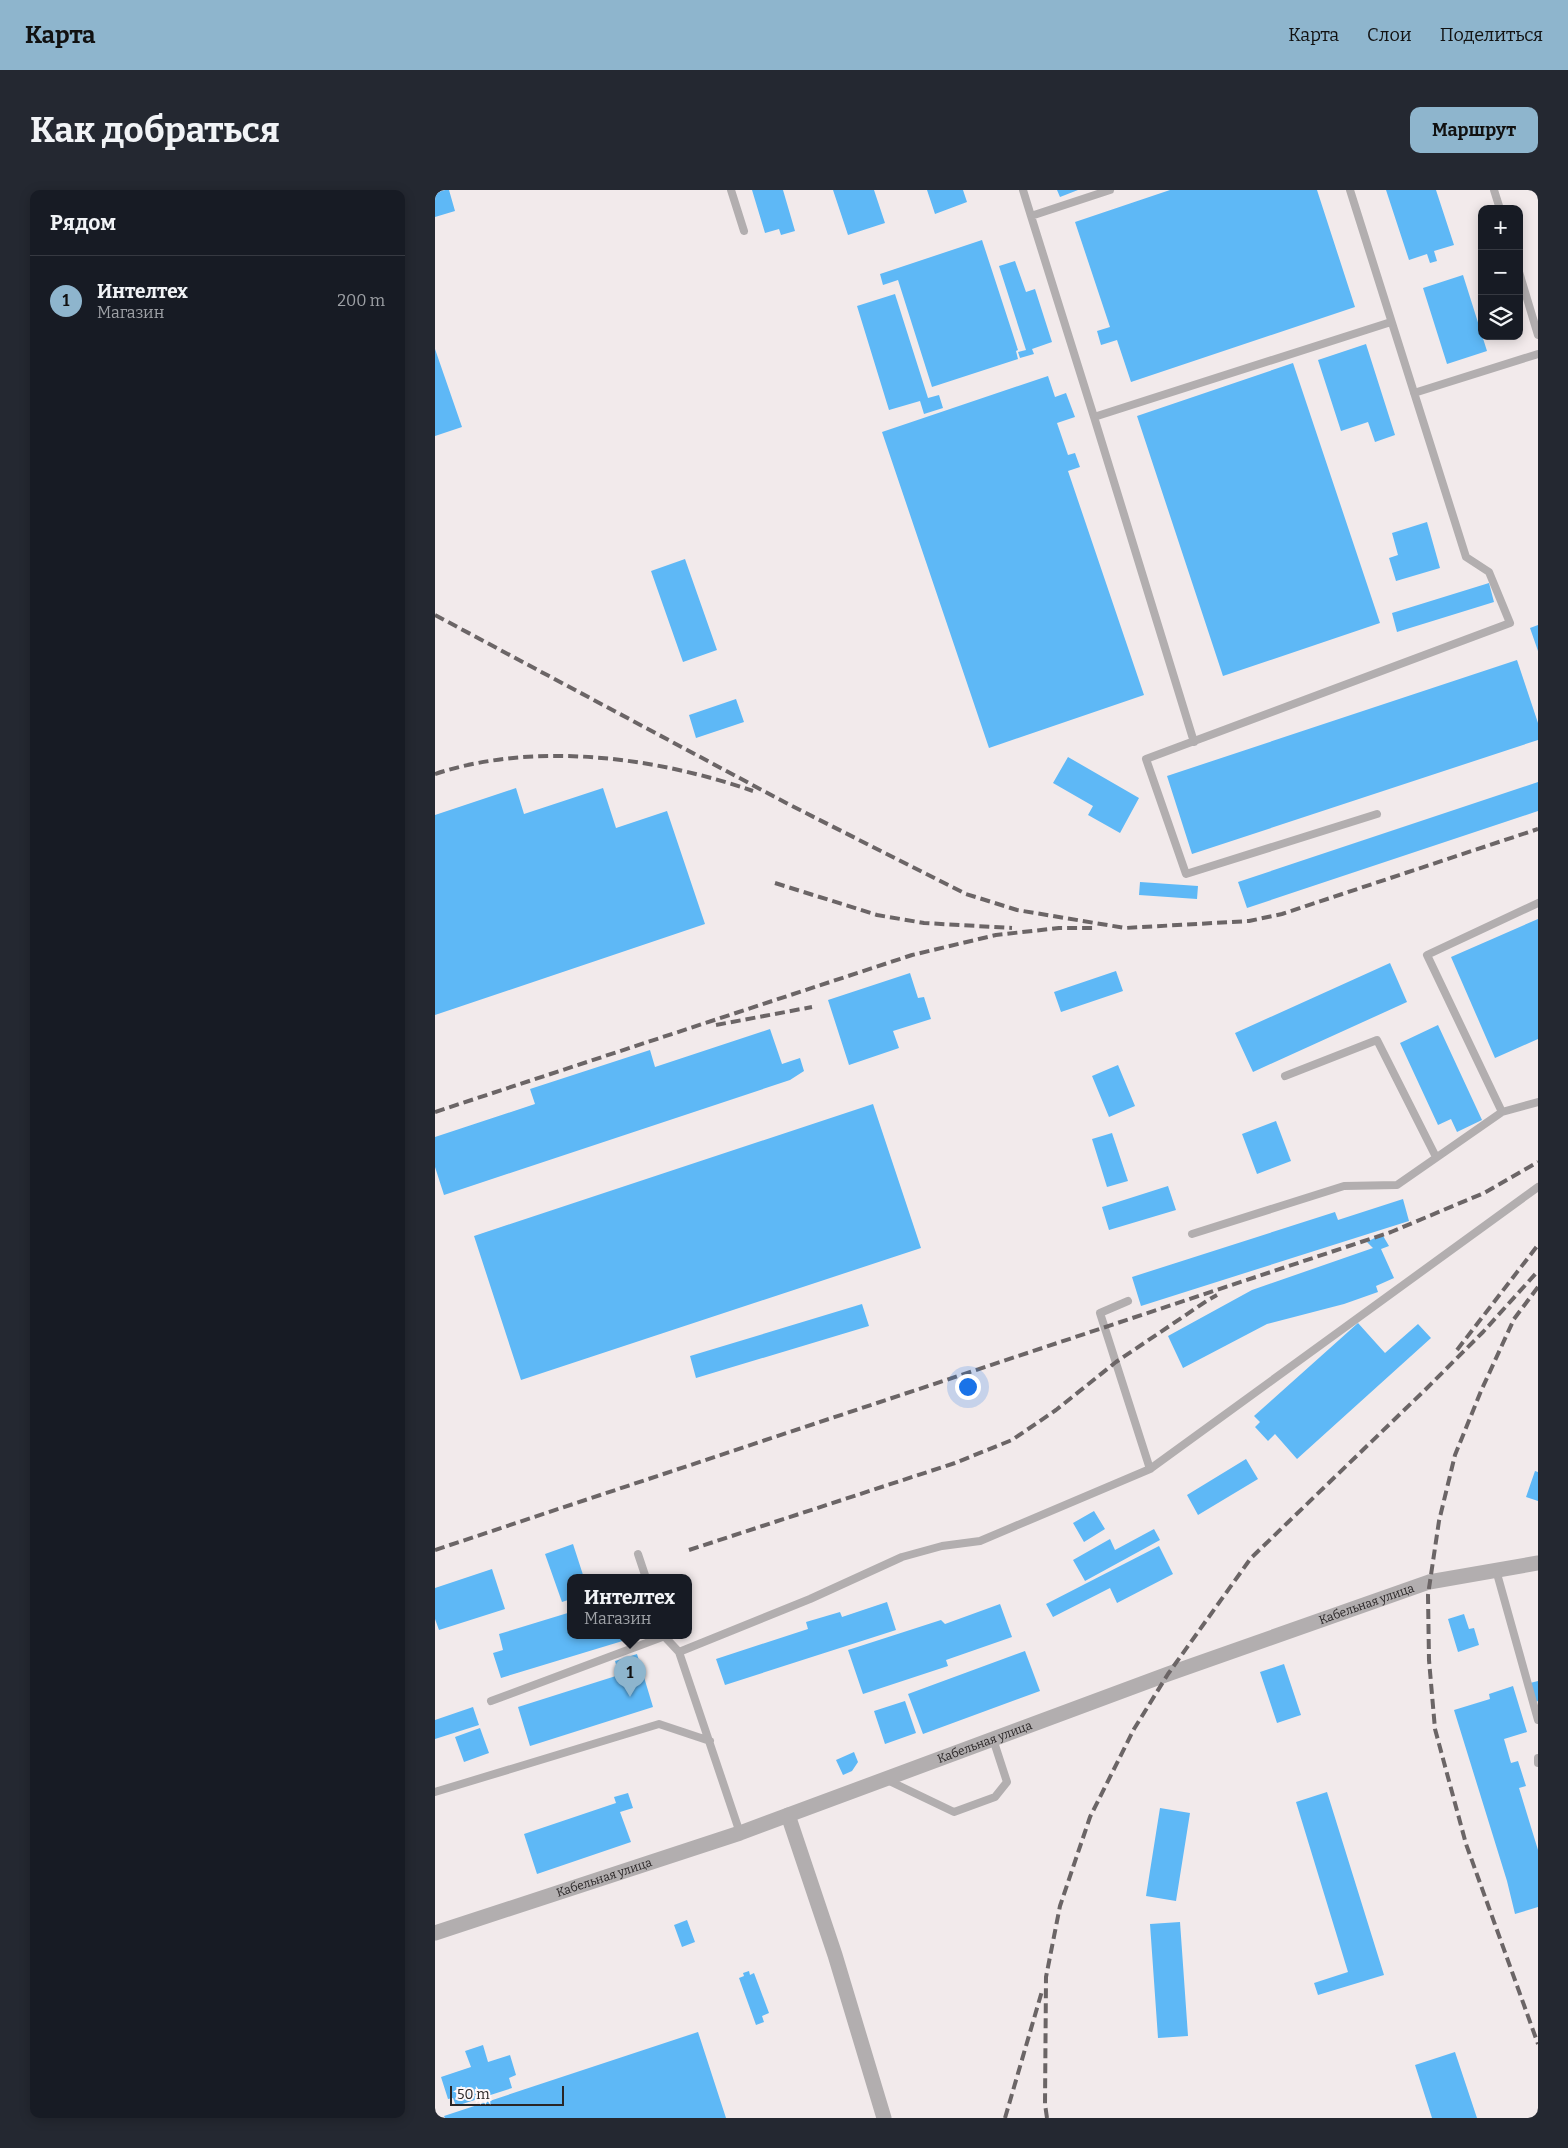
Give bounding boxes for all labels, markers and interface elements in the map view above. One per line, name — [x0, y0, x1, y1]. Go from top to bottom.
text: Карта — [25, 21, 95, 49]
text: Карта — [1288, 24, 1339, 46]
text: Слои — [1367, 24, 1412, 46]
text: Поделиться — [1440, 24, 1543, 46]
button: Маршрут — [1410, 107, 1538, 153]
text: Как добраться — [30, 109, 280, 151]
map controls — [1478, 205, 1523, 340]
button: + — [1478, 205, 1523, 250]
text: Рядом — [50, 210, 116, 236]
button: − — [1478, 250, 1523, 295]
text: Интелтех — [97, 280, 188, 303]
text: 1 — [63, 291, 69, 310]
text: 200 m — [337, 291, 385, 310]
button: layers — [1478, 295, 1523, 340]
text: Магазин — [97, 303, 164, 322]
your location — [955, 1374, 981, 1400]
popup — [567, 1574, 692, 1639]
street label: Кабельная улица — [1317, 1581, 1416, 1627]
text: Интелтех — [584, 1586, 675, 1609]
text: Магазин — [584, 1609, 651, 1628]
pin: 1 — [614, 1656, 646, 1697]
street label: Кабельная улица — [935, 1718, 1034, 1766]
street label: Кабельная улица — [554, 1855, 654, 1900]
scale bar — [450, 2083, 564, 2106]
text: 50 m — [457, 2086, 490, 2103]

